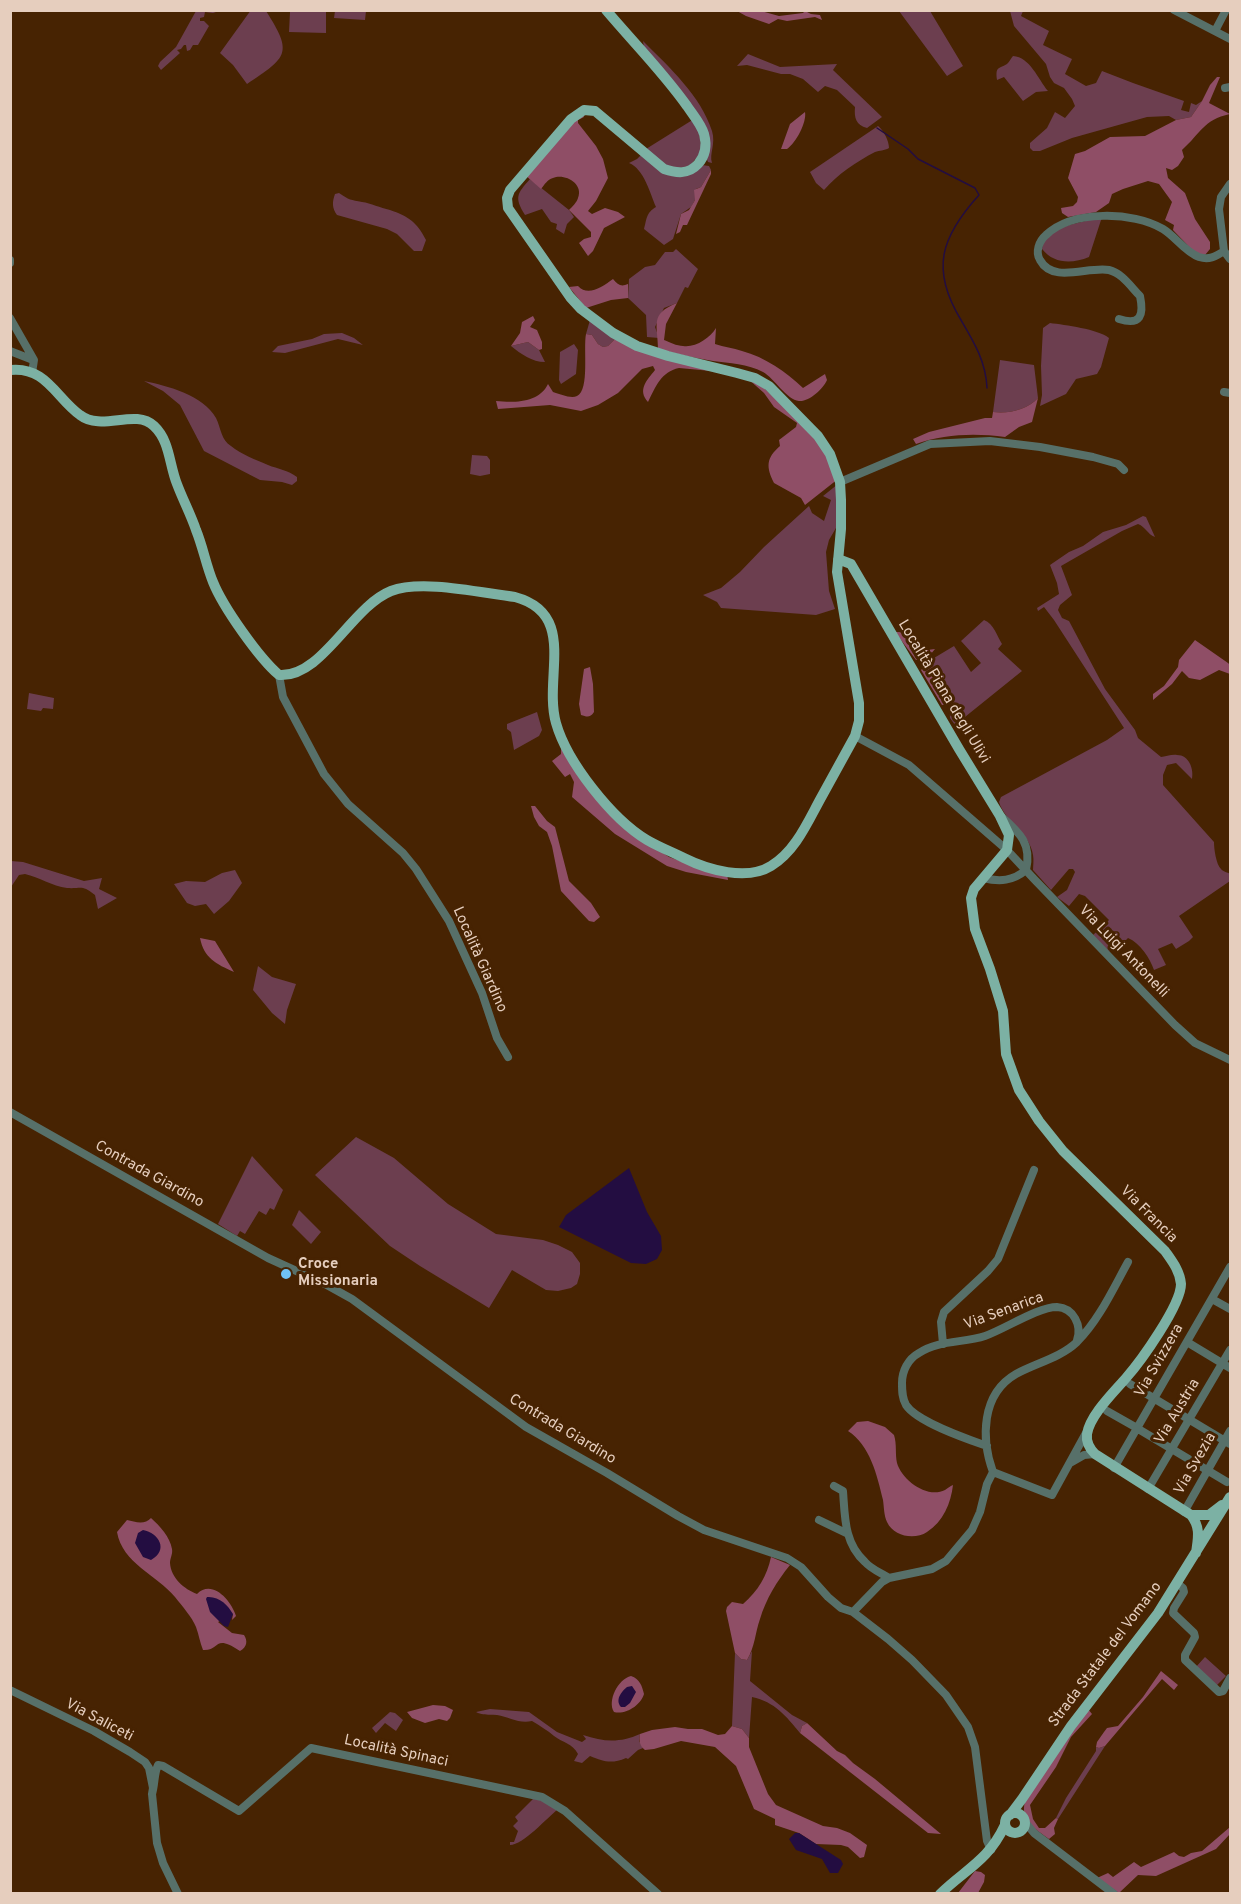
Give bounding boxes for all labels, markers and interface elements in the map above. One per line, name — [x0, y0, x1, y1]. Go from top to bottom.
street label: Località Piana degli Ulivi — [893, 617, 993, 767]
street label: Via Luigi Antonelli — [1074, 902, 1172, 1002]
street label: Località Giardino — [448, 904, 510, 1016]
street label: Contrada Giardino — [91, 1138, 207, 1212]
street label: Via Francia — [1116, 1183, 1180, 1247]
place label: Croce Missionaria — [298, 1256, 378, 1291]
marker: Croce Missionaria — [279, 1267, 293, 1281]
street label: Via Senarica — [962, 1289, 1046, 1335]
street label: Via Svizzera — [1132, 1321, 1188, 1401]
street label: Via Austria — [1151, 1376, 1205, 1448]
street label: Contrada Giardino — [505, 1391, 619, 1469]
street label: Via Svezia — [1171, 1430, 1221, 1498]
street label: Strada Statale del Vomano — [1046, 1579, 1166, 1731]
street label: Via Saliceti — [62, 1696, 136, 1746]
street label: Località Spinaci — [342, 1732, 450, 1772]

